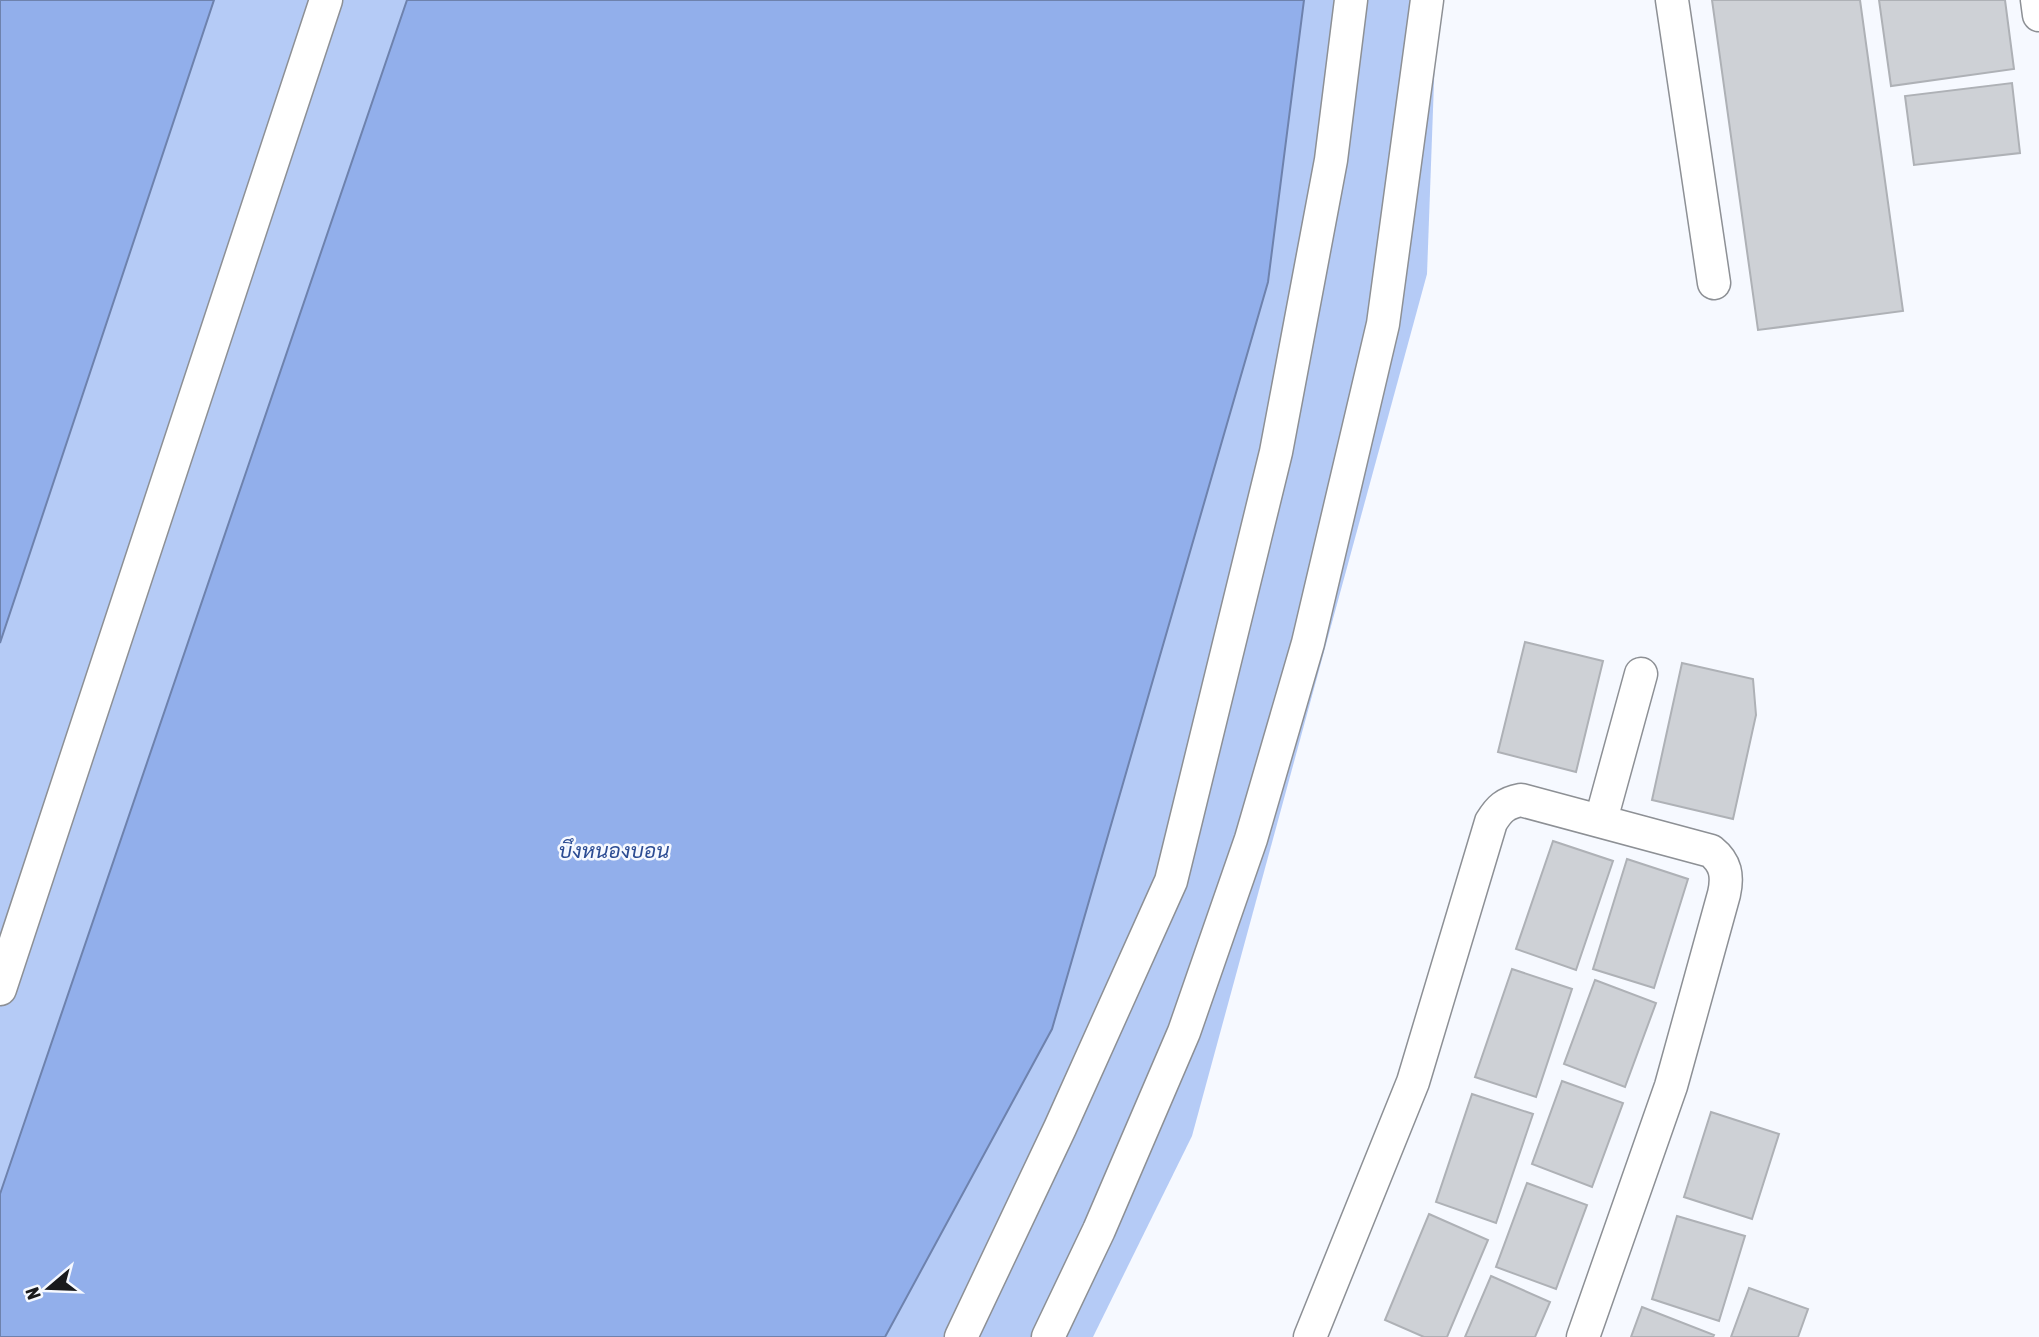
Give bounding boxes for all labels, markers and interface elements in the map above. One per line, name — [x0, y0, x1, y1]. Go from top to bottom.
water label: บึงหนองบอน — [559, 838, 670, 862]
north arrow — [14, 1253, 84, 1323]
text: N — [21, 1285, 45, 1302]

